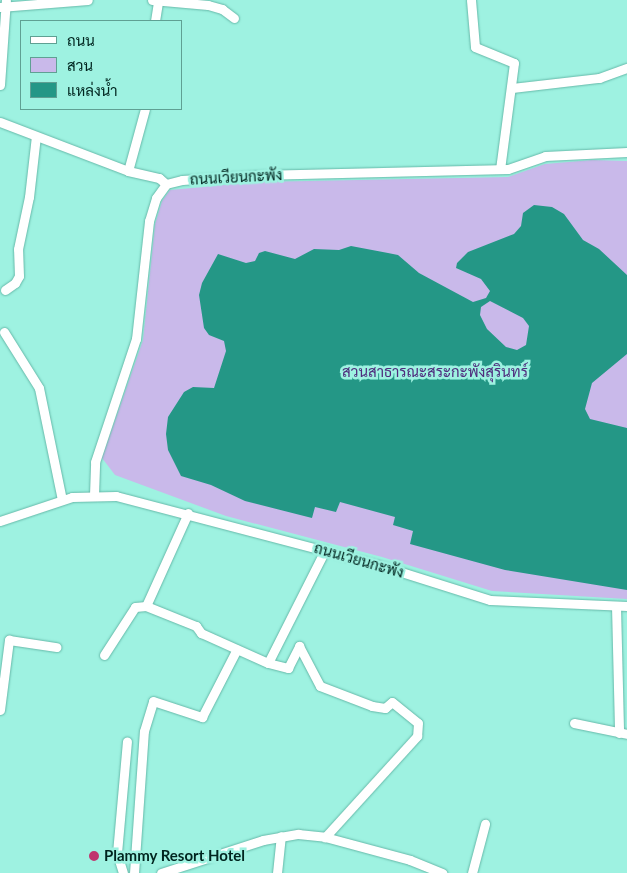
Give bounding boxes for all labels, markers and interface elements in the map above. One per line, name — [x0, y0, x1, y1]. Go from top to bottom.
legend — [20, 20, 182, 110]
text: ถนน — [67, 31, 95, 49]
text: สวน — [67, 56, 93, 74]
text: แหล่งน้ำ — [67, 81, 118, 99]
street label: ถนนเวียนกะพัง — [189, 166, 283, 188]
park label: สวนสาธารณะสระกะพังสุรินทร์ — [342, 363, 528, 381]
street label: ถนนเวียนกะพัง — [312, 539, 406, 581]
place label: Plammy Resort Hotel — [104, 847, 245, 865]
marker: Plammy Resort Hotel — [88, 850, 100, 862]

